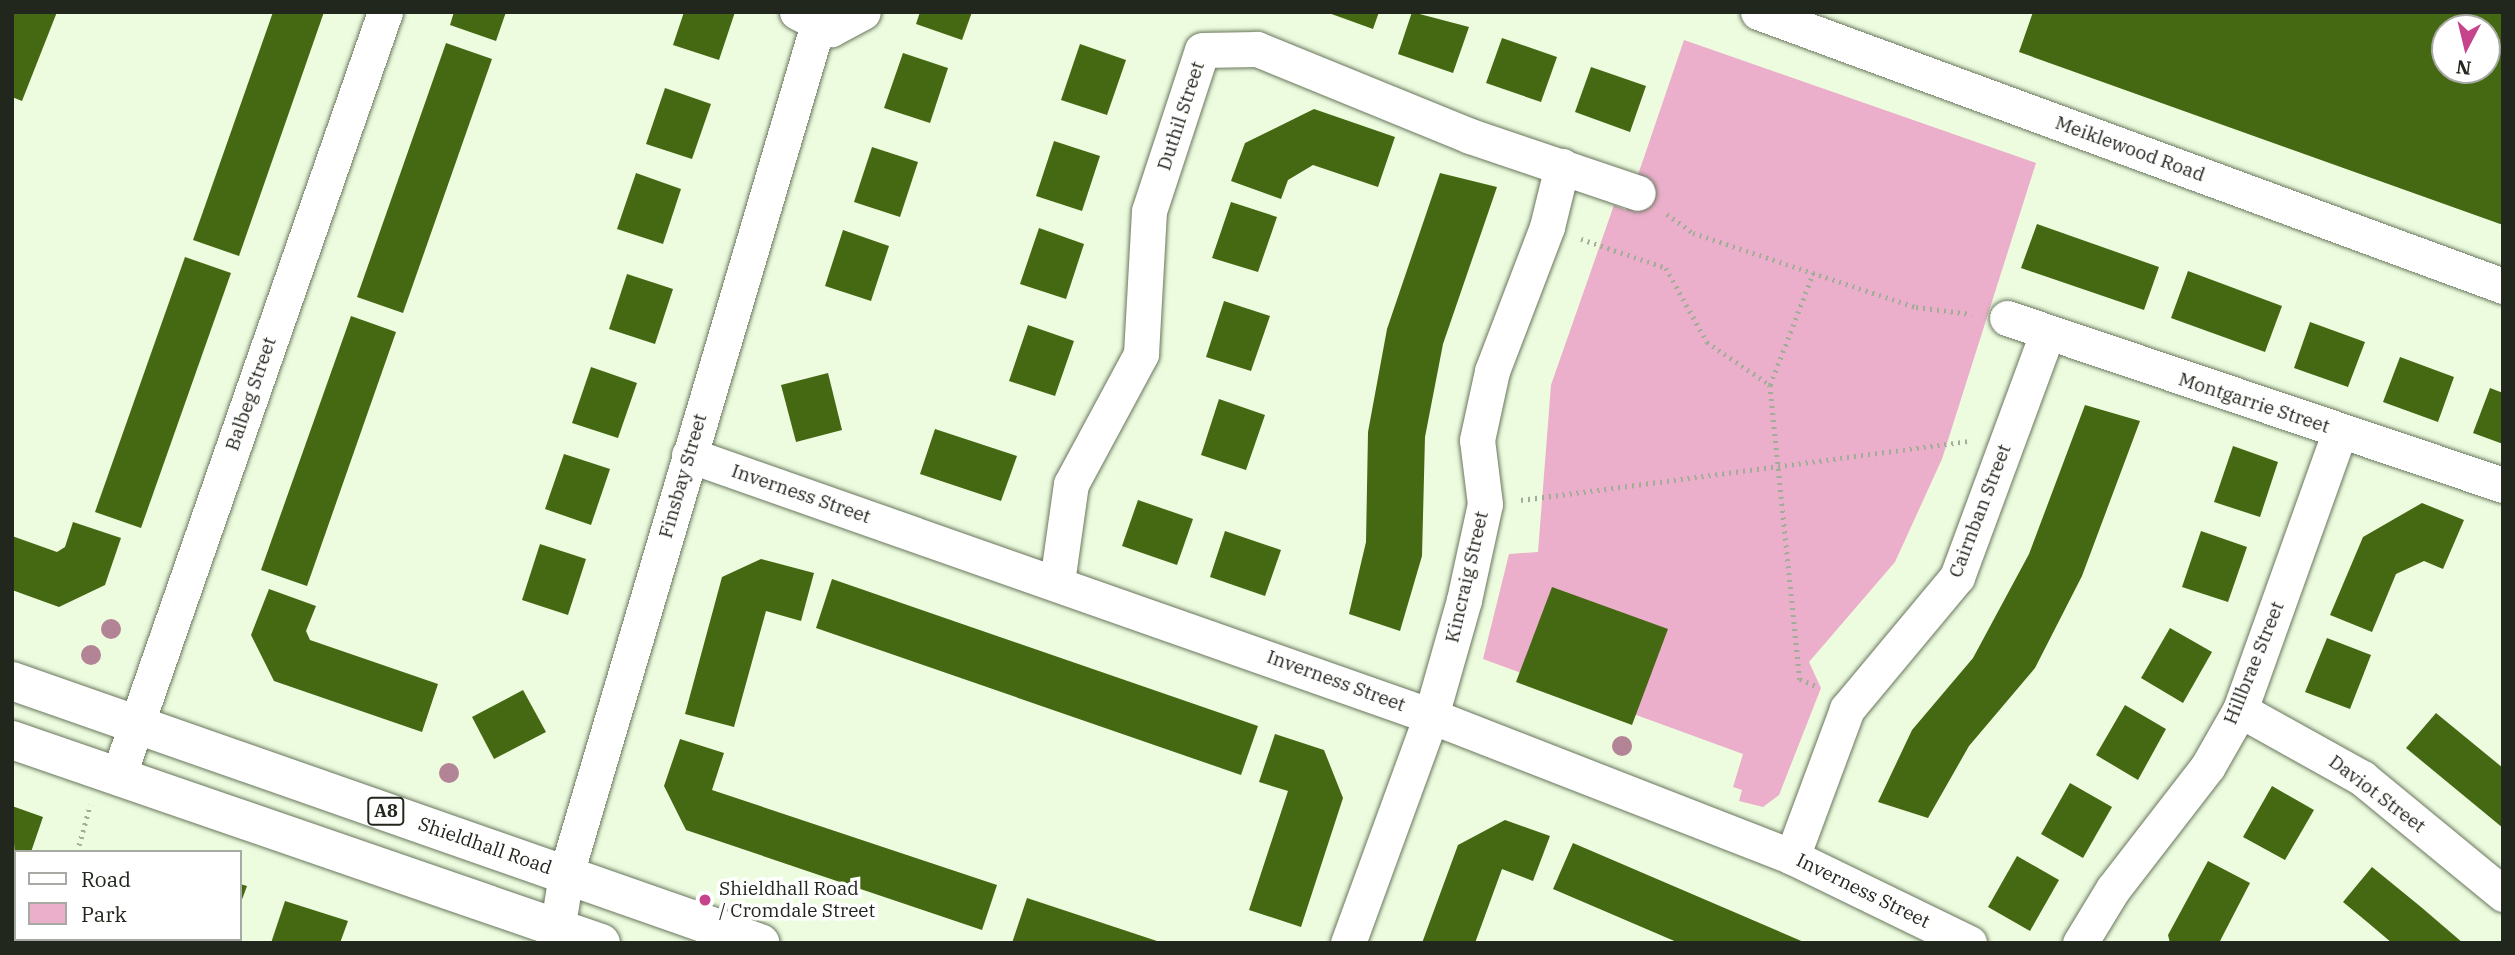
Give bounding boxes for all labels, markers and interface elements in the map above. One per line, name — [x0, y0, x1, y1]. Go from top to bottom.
north arrow — [2431, 14, 2501, 84]
text: N — [2455, 55, 2473, 81]
street label: Duthil Street — [1153, 59, 1209, 173]
street label: Meiklewood Road — [2052, 111, 2208, 187]
street label: Balbeg Street — [221, 334, 281, 454]
street label: Montgarrie Street — [2176, 368, 2332, 438]
street label: Finsbay Street — [654, 411, 712, 541]
street label: Cairnban Street — [1944, 441, 2016, 581]
street label: Inverness Street — [728, 460, 874, 528]
street label: Kincraig Street — [1441, 509, 1493, 645]
street label: Hillbrae Street — [2219, 598, 2289, 728]
street label: Inverness Street — [1264, 645, 1408, 717]
street label: Daviot Street — [2324, 750, 2430, 838]
road number: A8 — [367, 796, 405, 826]
street label: Shieldhall Road — [415, 812, 555, 880]
street label: Inverness Street — [1793, 849, 1933, 933]
legend — [14, 850, 242, 941]
text: Road — [81, 865, 131, 893]
place label: Shieldhall Road / Cromdale Street — [719, 878, 875, 922]
marker: Shieldhall Road / Cromdale Street — [697, 892, 713, 908]
text: Park — [81, 900, 127, 928]

